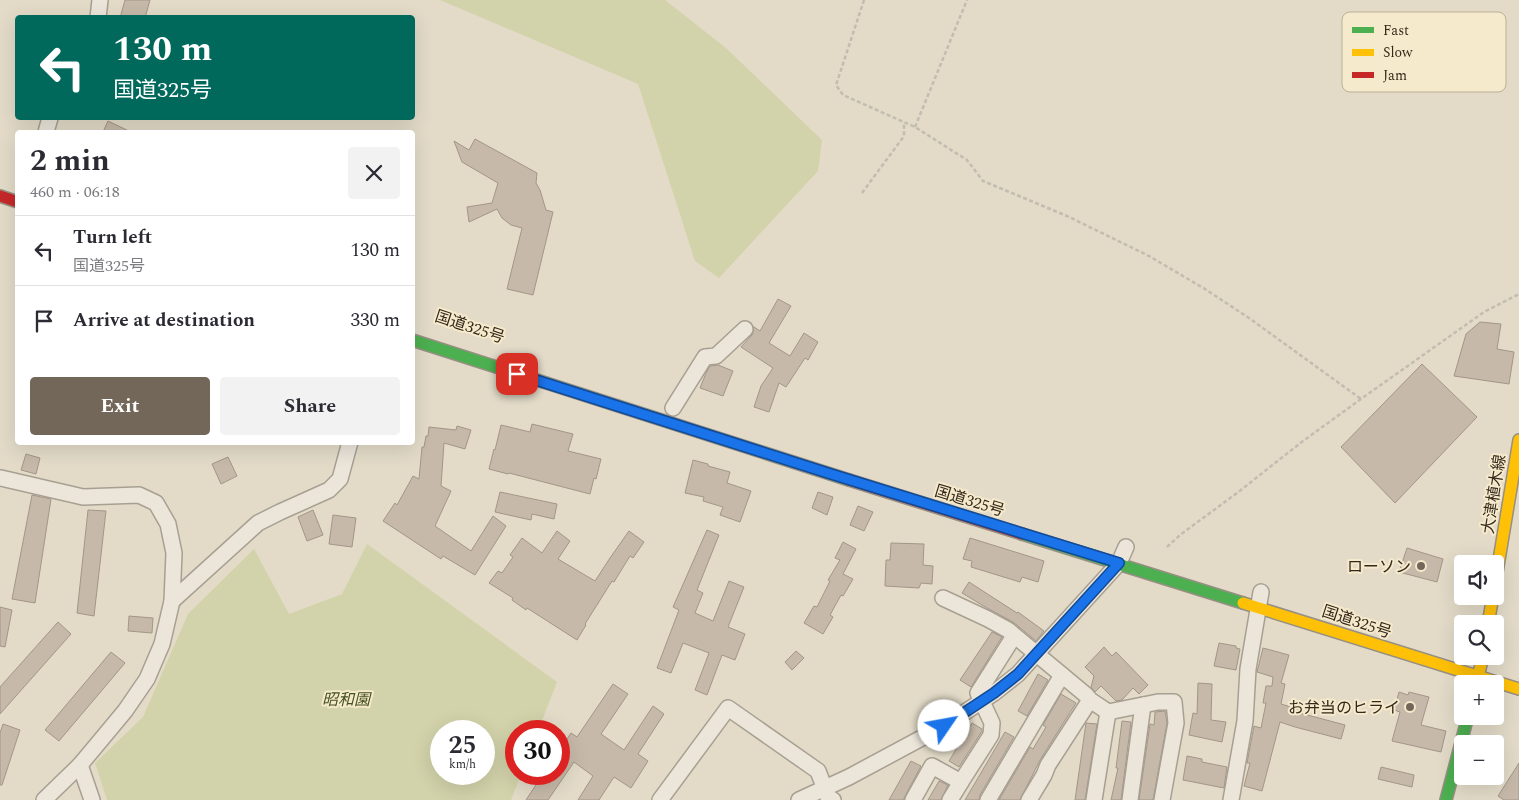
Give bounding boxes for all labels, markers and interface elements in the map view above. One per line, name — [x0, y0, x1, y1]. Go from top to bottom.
legend — [1342, 12, 1506, 92]
text: Fast — [1383, 20, 1409, 41]
text: 130 m — [113, 23, 212, 76]
icon: left — [30, 35, 95, 100]
text: Slow — [1383, 42, 1413, 63]
text: Jam — [1383, 65, 1407, 86]
text: 国道325号 — [113, 74, 212, 107]
text: 2 min — [30, 138, 110, 184]
button: close — [348, 147, 400, 199]
text: 460 m · 06:18 — [30, 180, 120, 204]
text: Turn left — [73, 223, 152, 252]
text: 130 m — [350, 236, 400, 265]
icon: left — [30, 237, 58, 265]
text: 国道325号 — [73, 254, 145, 278]
street label: 国道325号 — [432, 304, 508, 349]
text: Arrive at destination — [73, 306, 255, 335]
text: 330 m — [350, 306, 400, 335]
icon: arrive — [30, 307, 58, 335]
pin — [496, 353, 538, 395]
icon: arrive — [503, 360, 531, 388]
button: Exit — [30, 377, 210, 435]
button: Share — [220, 377, 400, 435]
street label: 大津植木線 — [1476, 453, 1512, 536]
street label: 国道325号 — [932, 479, 1008, 523]
place label: ローソン — [1347, 555, 1411, 579]
map controls — [1454, 555, 1504, 785]
button: sound — [1454, 555, 1504, 605]
marker: ローソン — [1415, 560, 1427, 572]
street label: 国道325号 — [1319, 599, 1395, 644]
button: search — [1454, 615, 1504, 665]
button: + — [1454, 675, 1504, 725]
park label: 昭和園 — [322, 688, 372, 712]
place label: お弁当のヒライ — [1288, 696, 1400, 720]
position arrow — [917, 699, 969, 751]
marker: お弁当のヒライ — [1404, 701, 1416, 713]
speed limit sign: 30 — [505, 720, 570, 785]
text: 25 — [448, 727, 477, 765]
button: − — [1454, 735, 1504, 785]
text: km/h — [449, 755, 476, 774]

